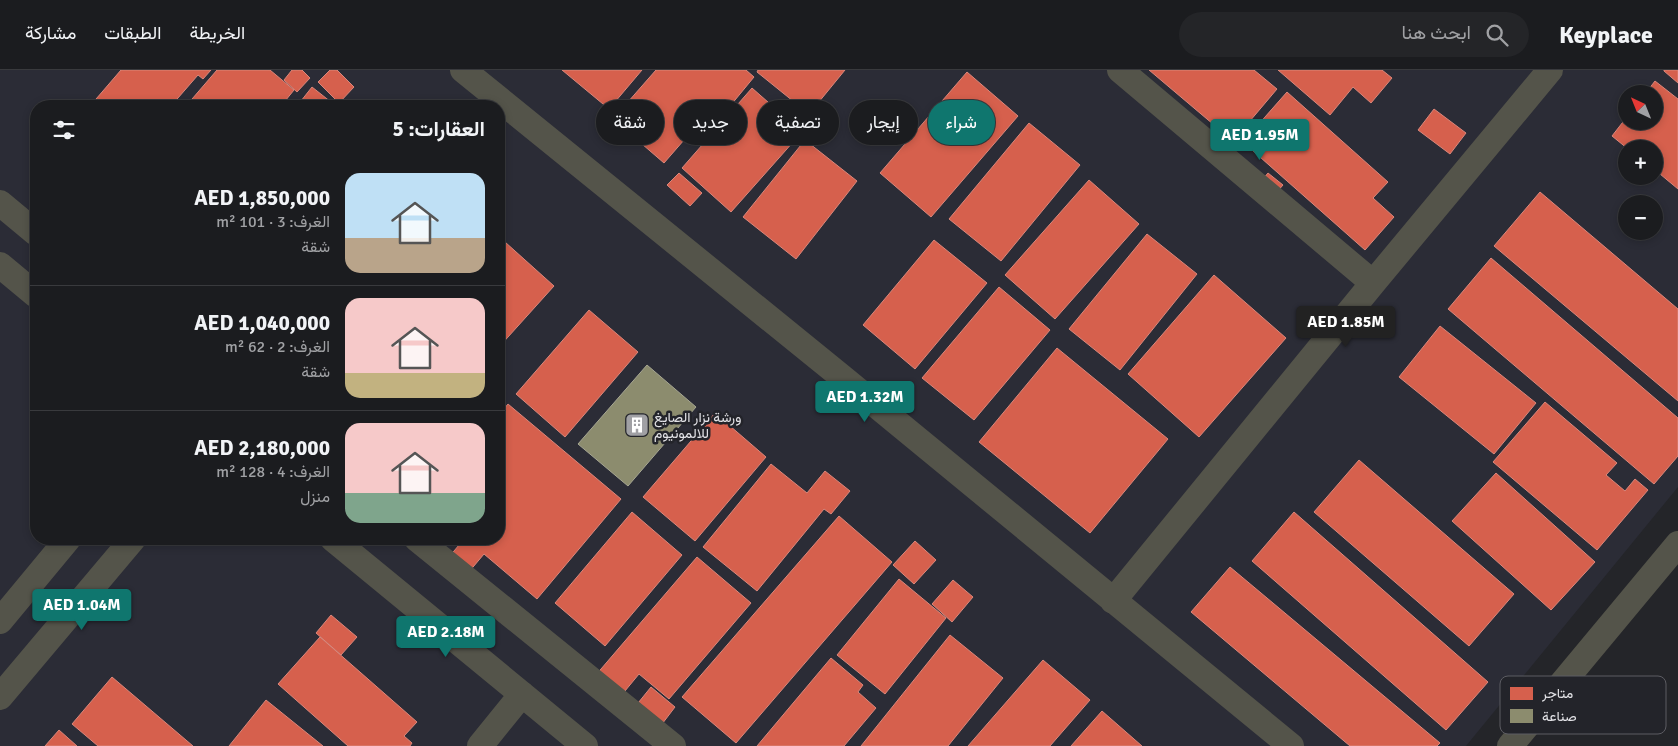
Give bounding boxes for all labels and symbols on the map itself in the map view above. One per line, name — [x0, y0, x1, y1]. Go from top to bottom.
north arrow — [1618, 85, 1662, 130]
pin: AED 1.95M — [1203, 118, 1317, 161]
pin: AED 1.85M — [1289, 306, 1403, 348]
pin: AED 1.32M — [808, 380, 922, 423]
place label: ورشة نزار الصايغ للالمونيوم — [654, 409, 741, 442]
building icon: ورشة نزار الصايغ للالمونيوم — [624, 412, 650, 438]
pin: AED 1.04M — [25, 588, 139, 631]
pin: AED 2.18M — [389, 616, 503, 658]
legend — [1500, 676, 1666, 734]
text: متاجر — [1541, 685, 1573, 702]
text: صناعة — [1542, 708, 1577, 725]

